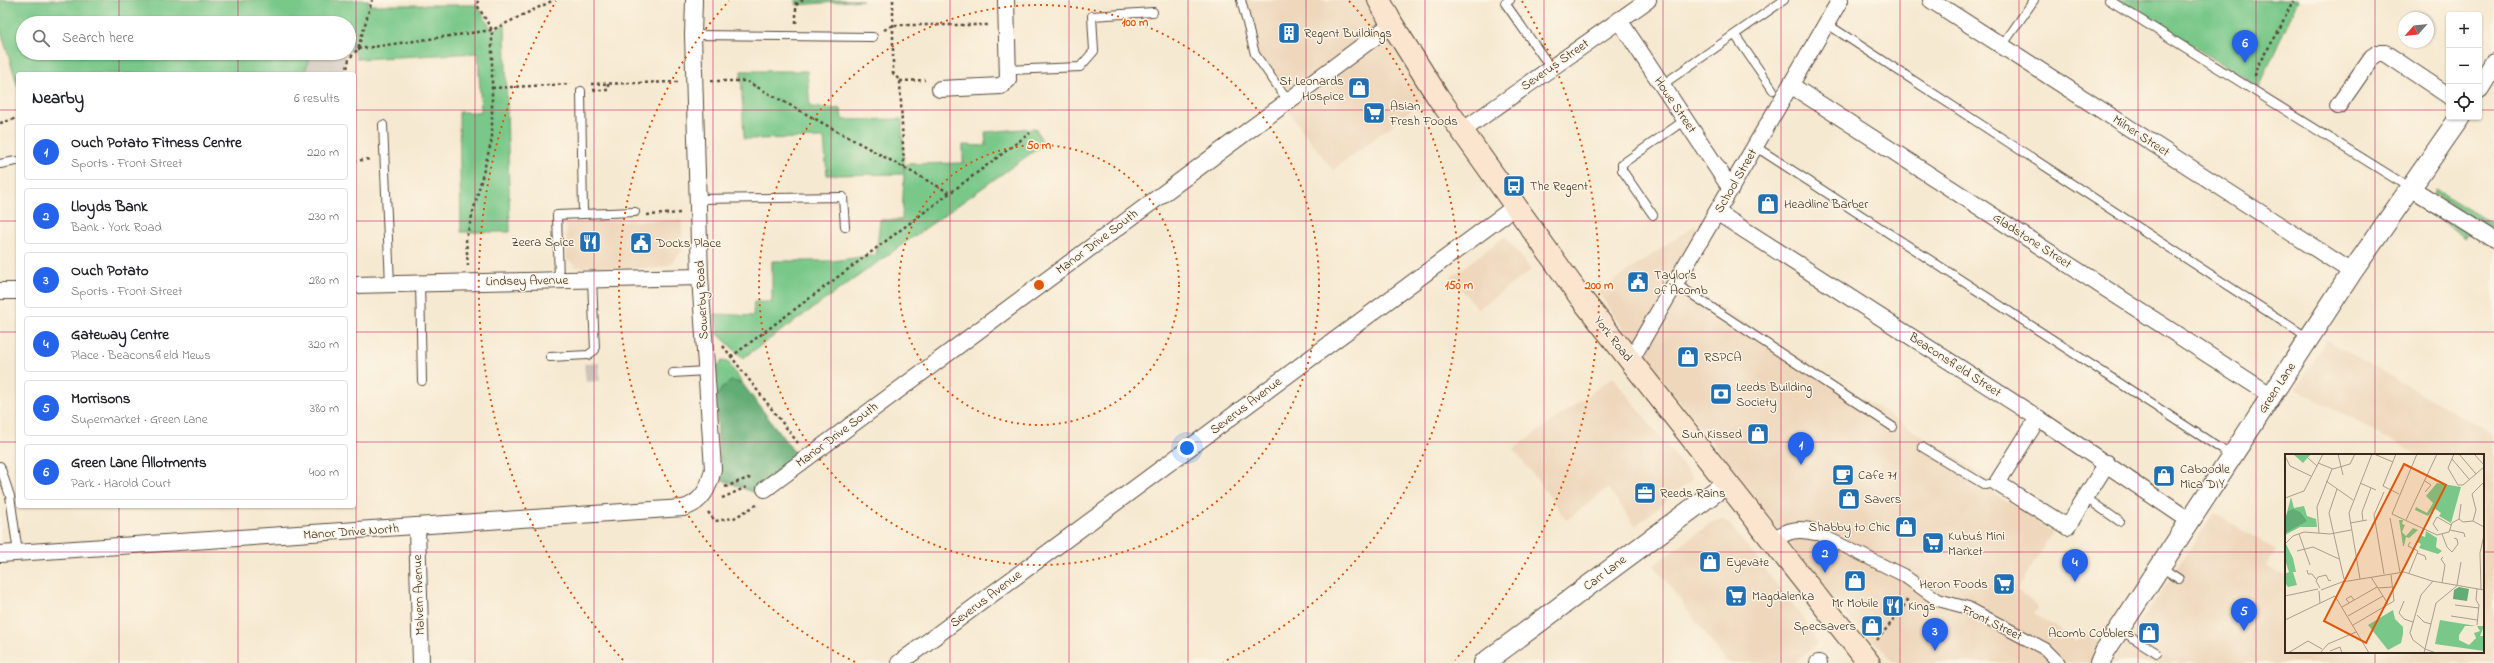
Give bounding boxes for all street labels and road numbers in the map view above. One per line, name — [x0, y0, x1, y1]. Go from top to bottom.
street label: Severus Street — [1517, 34, 1594, 96]
street label: Howe Street — [1649, 73, 1701, 138]
street label: Milner Street — [2109, 110, 2174, 162]
street label: School Street — [1710, 145, 1762, 217]
street label: Manor Drive South — [1052, 205, 1142, 279]
street label: Gladstone Street — [1989, 208, 2076, 274]
street label: Sowerby Road — [690, 259, 715, 340]
street label: Lindsey Avenue — [486, 271, 569, 292]
street label: York Road — [1589, 312, 1637, 367]
street label: Beaconsfield Street — [1904, 327, 2006, 402]
street label: Green Lane — [2253, 359, 2301, 417]
street label: Severus Avenue — [1206, 373, 1286, 439]
street label: Manor Drive South — [792, 398, 882, 472]
street label: Manor Drive North — [303, 519, 399, 545]
street label: Carr Lane — [1580, 550, 1631, 595]
street label: Malvern Avenue — [408, 554, 430, 636]
street label: Severus Avenue — [946, 566, 1026, 632]
street label: Front Street — [1958, 600, 2026, 646]

